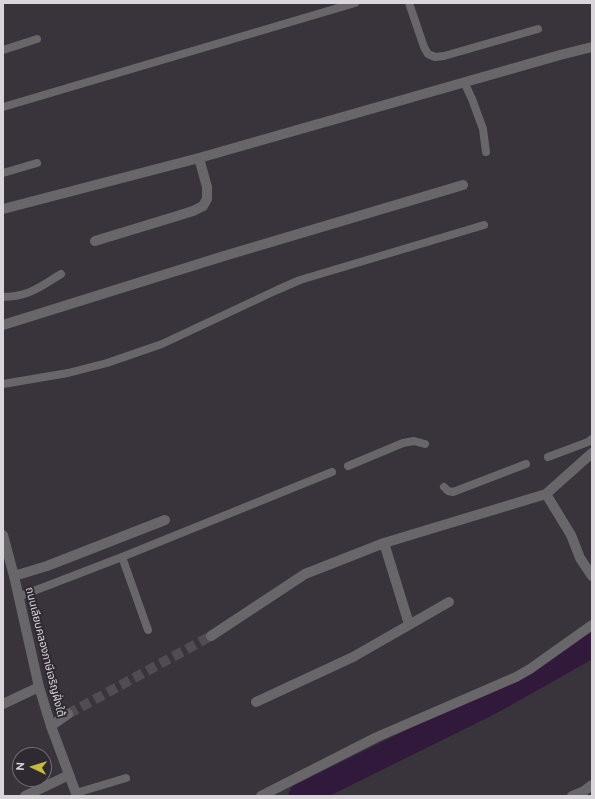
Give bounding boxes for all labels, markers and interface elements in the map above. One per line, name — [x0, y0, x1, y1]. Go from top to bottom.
street label: ถนนเลียบคลองภาษีเจริญฝั่งใต้ — [22, 586, 68, 718]
north arrow — [12, 747, 52, 787]
text: N — [14, 762, 27, 771]

